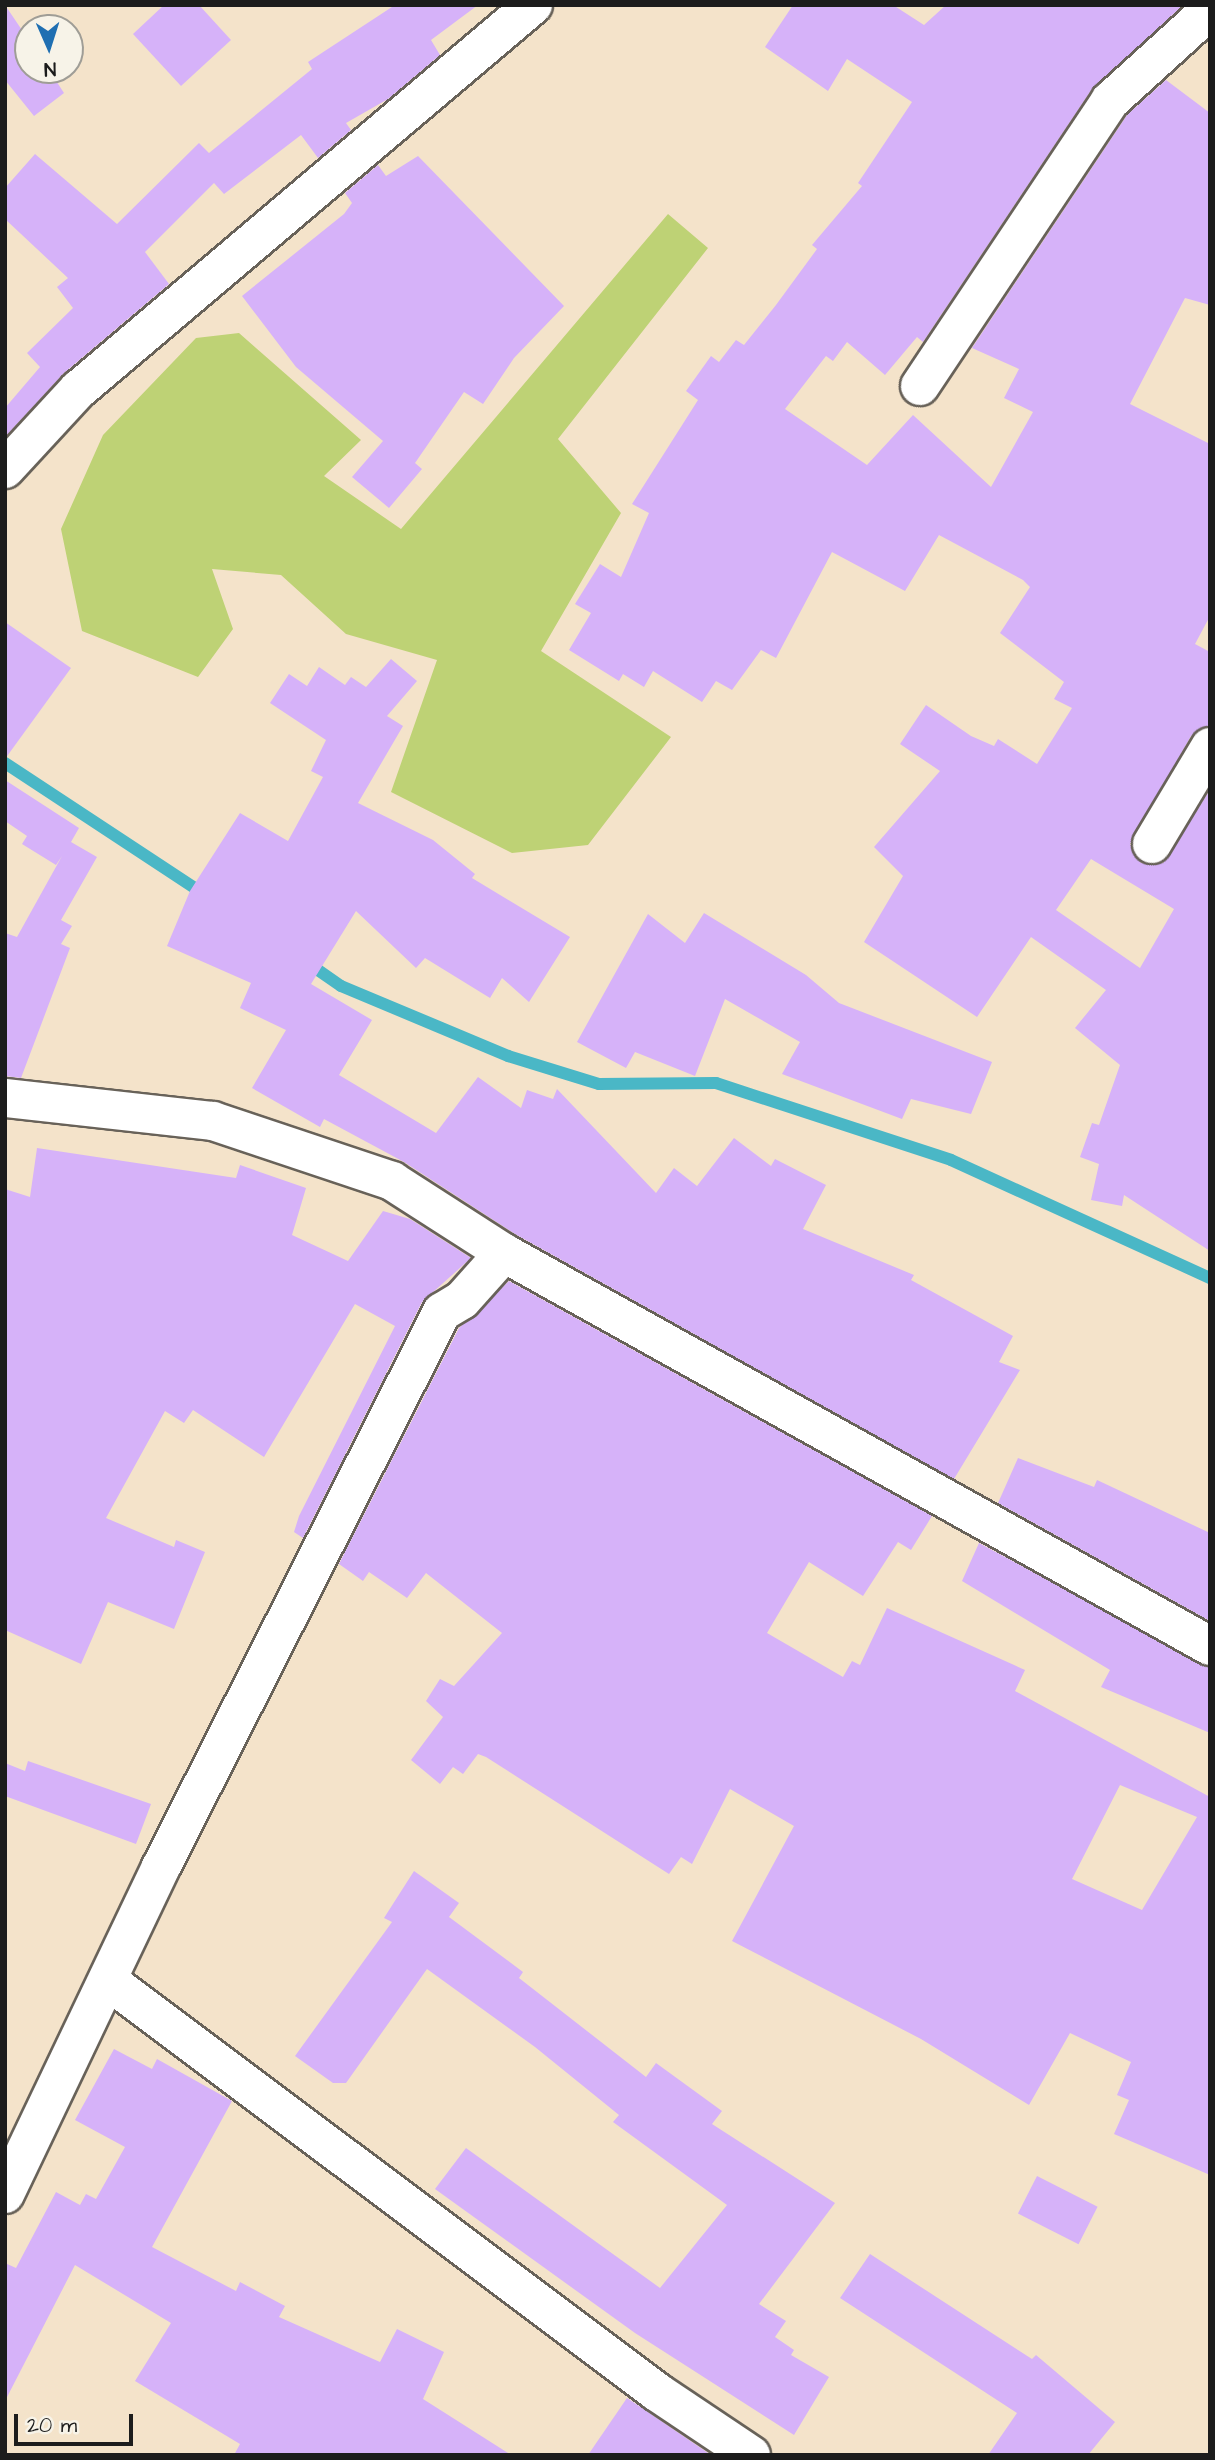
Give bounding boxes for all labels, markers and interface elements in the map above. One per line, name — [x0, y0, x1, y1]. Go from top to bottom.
north arrow — [14, 14, 84, 84]
text: N — [43, 55, 57, 82]
scale bar — [18, 2400, 136, 2444]
text: 20 m — [27, 2411, 77, 2440]

